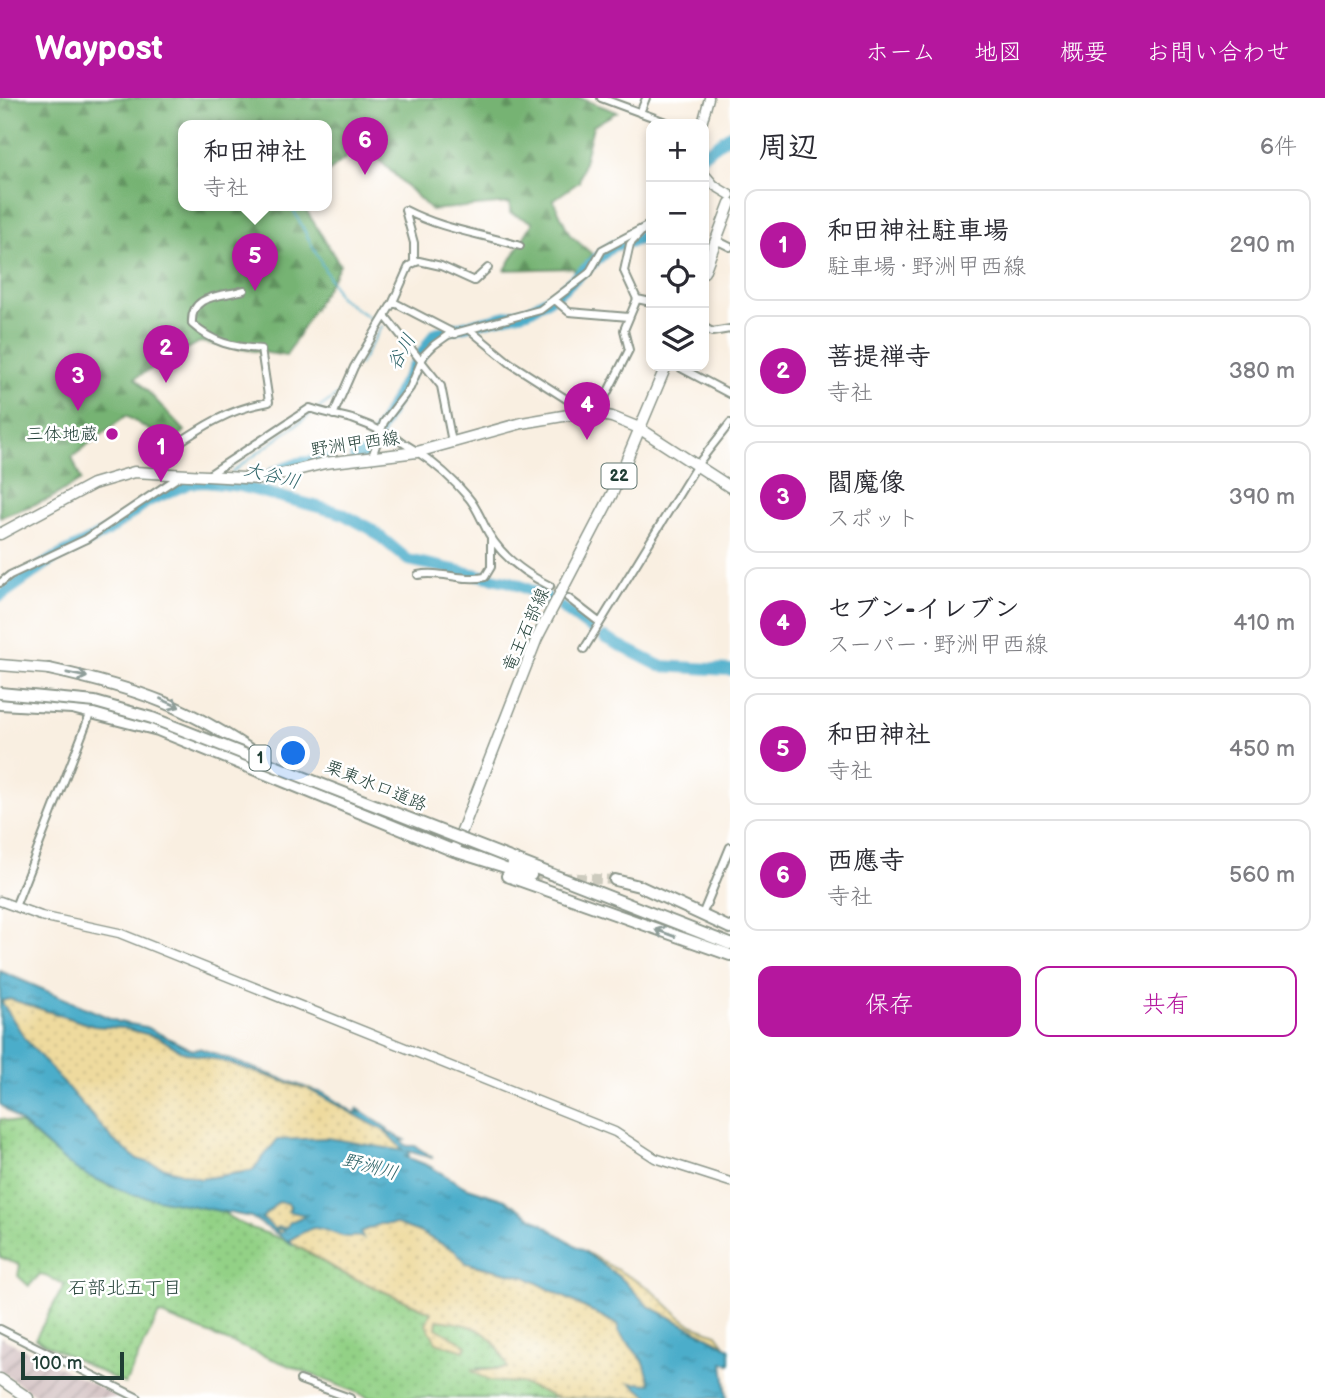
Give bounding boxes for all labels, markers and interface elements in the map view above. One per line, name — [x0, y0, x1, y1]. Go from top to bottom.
text: Waypost — [35, 29, 163, 69]
text: ホーム — [865, 38, 936, 67]
text: 地図 — [974, 38, 1022, 67]
text: 概要 — [1060, 38, 1108, 67]
text: お問い合わせ — [1146, 38, 1290, 67]
pin: 6 — [342, 117, 388, 175]
map controls — [646, 119, 709, 371]
button: + — [646, 119, 709, 182]
popup — [178, 120, 332, 211]
text: 周辺 — [758, 130, 818, 166]
text: 6件 — [1260, 133, 1297, 161]
text: 和田神社 — [203, 137, 307, 168]
text: 寺社 — [203, 174, 249, 202]
button: − — [646, 182, 709, 245]
text: 和田神社駐車場 — [827, 216, 1009, 247]
text: 1 — [778, 231, 788, 259]
text: 290 m — [1229, 231, 1295, 259]
pin: 5 — [232, 233, 278, 291]
button: locate — [646, 245, 709, 308]
text: 駐車場 · 野洲甲西線 — [827, 253, 1026, 281]
button: layers — [646, 308, 709, 371]
pin: 2 — [143, 325, 189, 383]
water label: 谷川 — [383, 330, 421, 374]
text: 菩提禅寺 — [827, 342, 931, 373]
pin: 3 — [55, 353, 101, 411]
text: 2 — [776, 357, 790, 385]
text: 380 m — [1229, 357, 1295, 385]
text: 寺社 — [827, 379, 873, 407]
pin: 4 — [564, 382, 610, 440]
place label: 三体地蔵 — [26, 424, 98, 445]
pin: 1 — [138, 424, 184, 482]
marker: 三体地蔵 — [104, 426, 120, 442]
street label: 野洲甲西線 — [309, 427, 401, 461]
water label: 大谷川 — [242, 458, 302, 494]
road number: 22 — [602, 464, 636, 488]
text: 閻魔像 — [827, 468, 905, 499]
text: 3 — [776, 483, 790, 511]
text: 390 m — [1229, 483, 1295, 511]
text: スポット — [827, 505, 919, 533]
street label: 竜王石部線 — [498, 585, 554, 675]
text: セブン-イレブン — [827, 594, 1020, 625]
text: 4 — [776, 609, 790, 637]
text: 410 m — [1233, 609, 1295, 637]
text: スーパー · 野洲甲西線 — [827, 631, 1048, 659]
one-way arrow — [65, 669, 88, 682]
one-way arrow — [158, 697, 180, 710]
text: 和田神社 — [827, 720, 931, 751]
text: 5 — [776, 735, 790, 763]
text: 450 m — [1229, 735, 1295, 763]
your location — [276, 736, 310, 770]
road number: 1 — [250, 746, 270, 771]
street label: 栗東水口道路 — [322, 756, 430, 816]
text: 寺社 — [827, 757, 873, 785]
text: 西應寺 — [827, 846, 905, 877]
text: 6 — [776, 861, 790, 889]
text: 560 m — [1229, 861, 1295, 889]
text: 寺社 — [827, 883, 873, 911]
one-way arrow — [655, 926, 677, 938]
button: 保存 — [758, 966, 1021, 1037]
button: 共有 — [1035, 966, 1297, 1037]
water label: 野洲川 — [339, 1149, 401, 1185]
district label: 石部北五丁目 — [68, 1277, 182, 1300]
scale bar — [21, 1349, 124, 1381]
text: 100 m — [32, 1352, 83, 1375]

